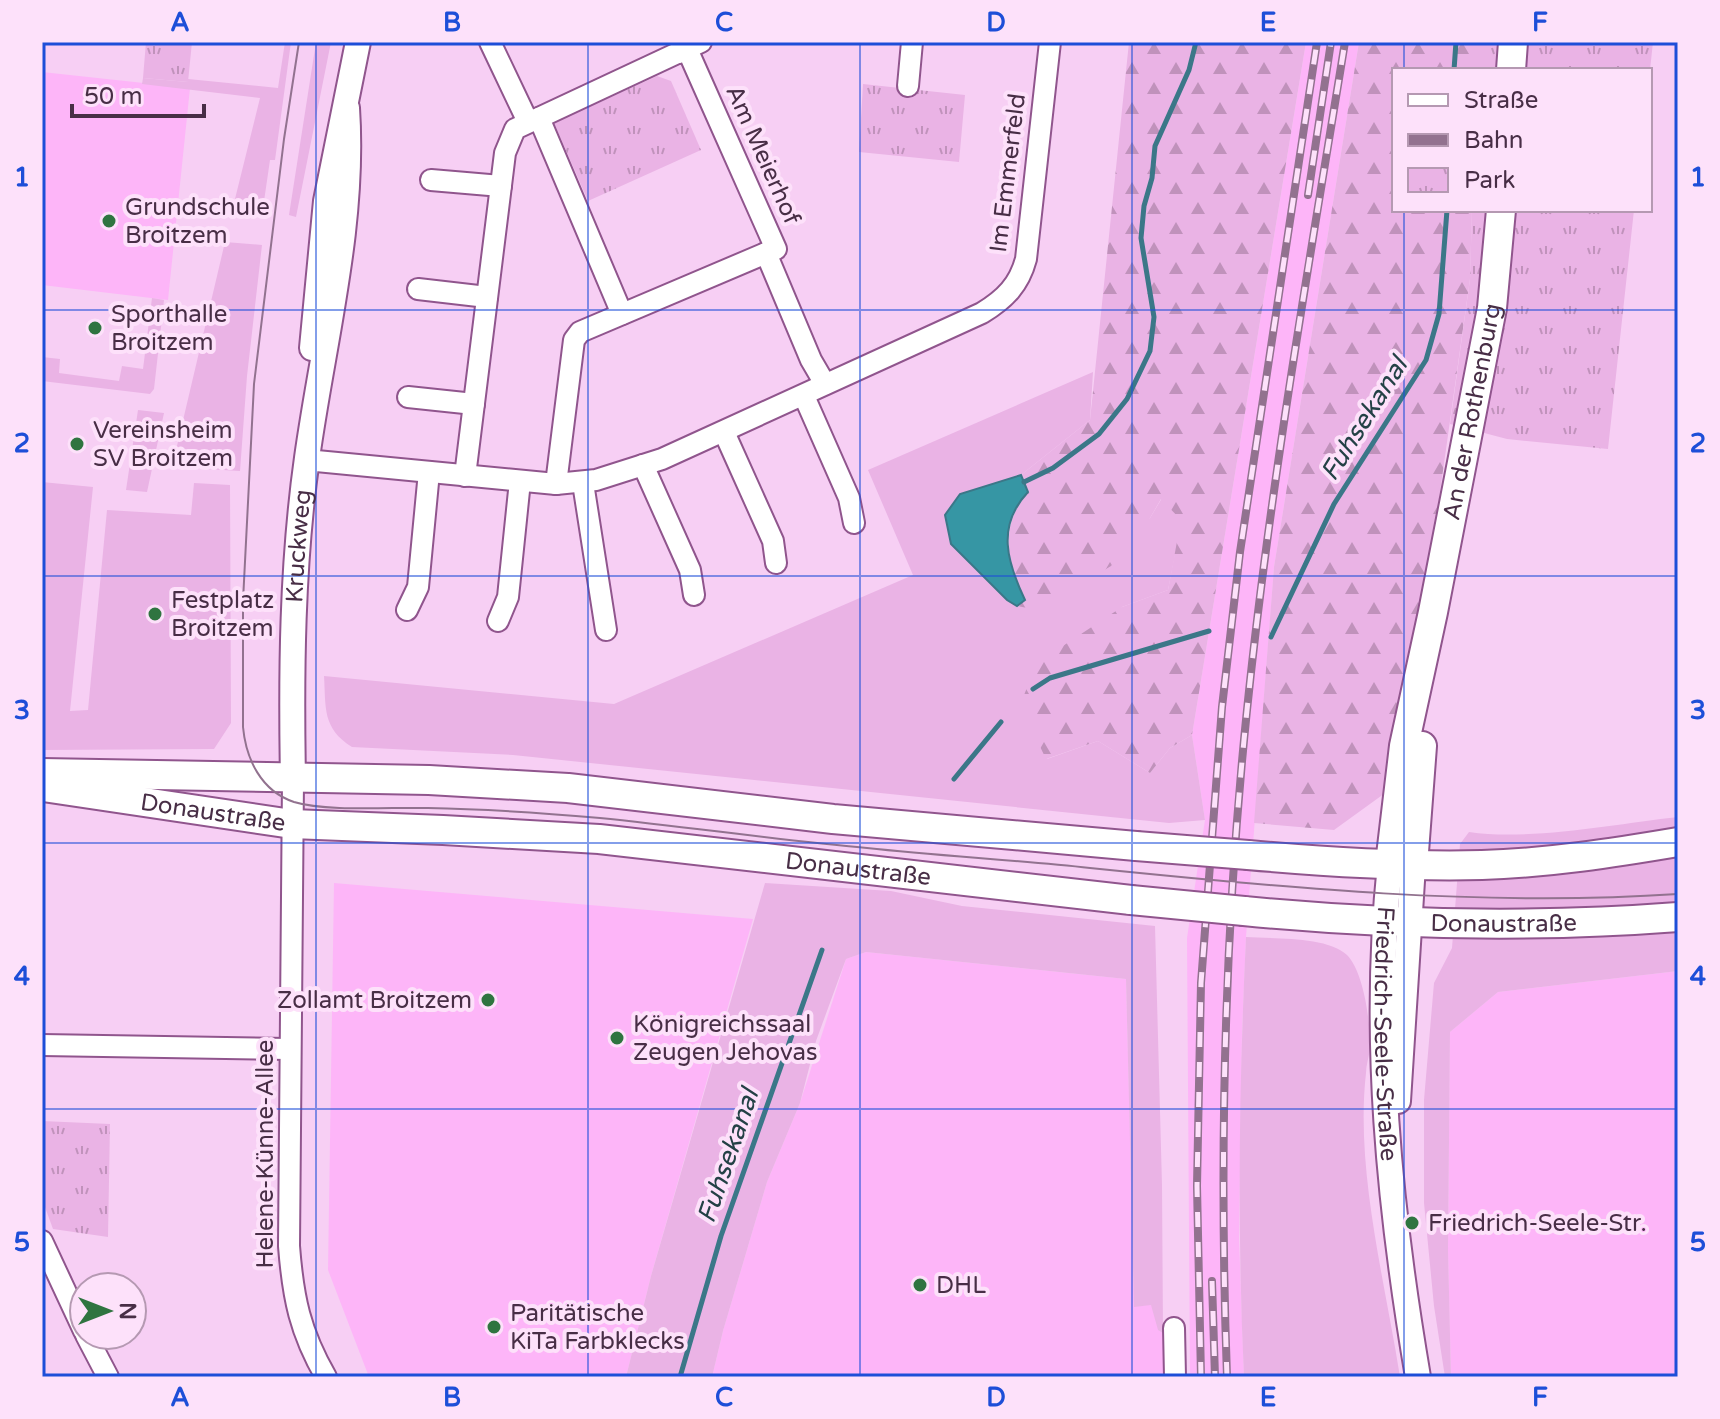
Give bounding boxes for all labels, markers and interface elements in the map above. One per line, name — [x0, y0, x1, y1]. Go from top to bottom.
text: A — [170, 7, 190, 38]
text: B — [443, 7, 461, 38]
text: C — [715, 7, 733, 38]
text: D — [986, 7, 1006, 38]
text: E — [1260, 7, 1276, 38]
text: F — [1532, 7, 1548, 38]
scale bar — [72, 68, 204, 118]
legend — [1392, 68, 1652, 212]
street label: Am Meierhof — [719, 81, 807, 230]
text: 50 m — [84, 82, 142, 111]
text: Straße — [1464, 86, 1538, 115]
street label: Im Emmerfeld — [984, 92, 1032, 254]
text: Bahn — [1464, 126, 1523, 155]
text: 1 — [14, 162, 30, 193]
text: 1 — [1690, 162, 1706, 193]
text: Park — [1464, 166, 1515, 195]
place label: Grundschule Broitzem — [125, 193, 270, 250]
marker: Grundschule Broitzem — [100, 212, 118, 230]
place label: Sporthalle Broitzem — [111, 300, 227, 357]
street label: An der Rothenburg — [1437, 301, 1507, 523]
marker: Sporthalle Broitzem — [86, 319, 104, 337]
water label: Fuhsekanal — [1314, 349, 1416, 486]
place label: Vereinsheim SV Broitzem — [93, 416, 233, 473]
text: 2 — [14, 428, 30, 459]
text: 2 — [1690, 428, 1706, 459]
marker: Vereinsheim SV Broitzem — [68, 435, 86, 453]
street label: Kruckweg — [280, 488, 317, 603]
place label: Festplatz Broitzem — [171, 586, 274, 643]
marker: Festplatz Broitzem — [146, 605, 164, 623]
text: 3 — [14, 695, 30, 726]
text: 3 — [1690, 695, 1706, 726]
street label: Donaustraße — [139, 787, 288, 837]
street label: Donaustraße — [784, 846, 933, 891]
street label: Friedrich-Seele-Straße — [1368, 905, 1404, 1162]
street label: Donaustraße — [1430, 908, 1577, 938]
text: 4 — [14, 961, 30, 992]
text: 4 — [1690, 961, 1706, 992]
place label: Zollamt Broitzem — [277, 986, 472, 1015]
marker: Zollamt Broitzem — [479, 991, 497, 1009]
place label: Königreichssaal Zeugen Jehovas — [633, 1010, 818, 1067]
marker: Königreichssaal Zeugen Jehovas — [608, 1029, 626, 1047]
street label: Helene-Künne-Allee — [251, 1040, 280, 1268]
water label: Fuhsekanal — [691, 1082, 766, 1227]
place label: Friedrich-Seele-Str. — [1428, 1209, 1647, 1238]
marker: Friedrich-Seele-Str. — [1403, 1214, 1421, 1232]
text: 5 — [14, 1227, 30, 1258]
text: 5 — [1690, 1227, 1706, 1258]
north arrow — [68, 1271, 148, 1351]
place label: DHL — [936, 1271, 986, 1300]
marker: DHL — [911, 1276, 929, 1294]
place label: Paritätische KiTa Farbklecks — [510, 1299, 685, 1356]
text: N — [114, 1302, 140, 1320]
marker: Paritätische KiTa Farbklecks — [485, 1318, 503, 1336]
text: A — [170, 1382, 190, 1413]
text: B — [443, 1382, 461, 1413]
text: C — [715, 1382, 733, 1413]
text: D — [986, 1382, 1006, 1413]
text: E — [1260, 1382, 1276, 1413]
text: F — [1532, 1382, 1548, 1413]

